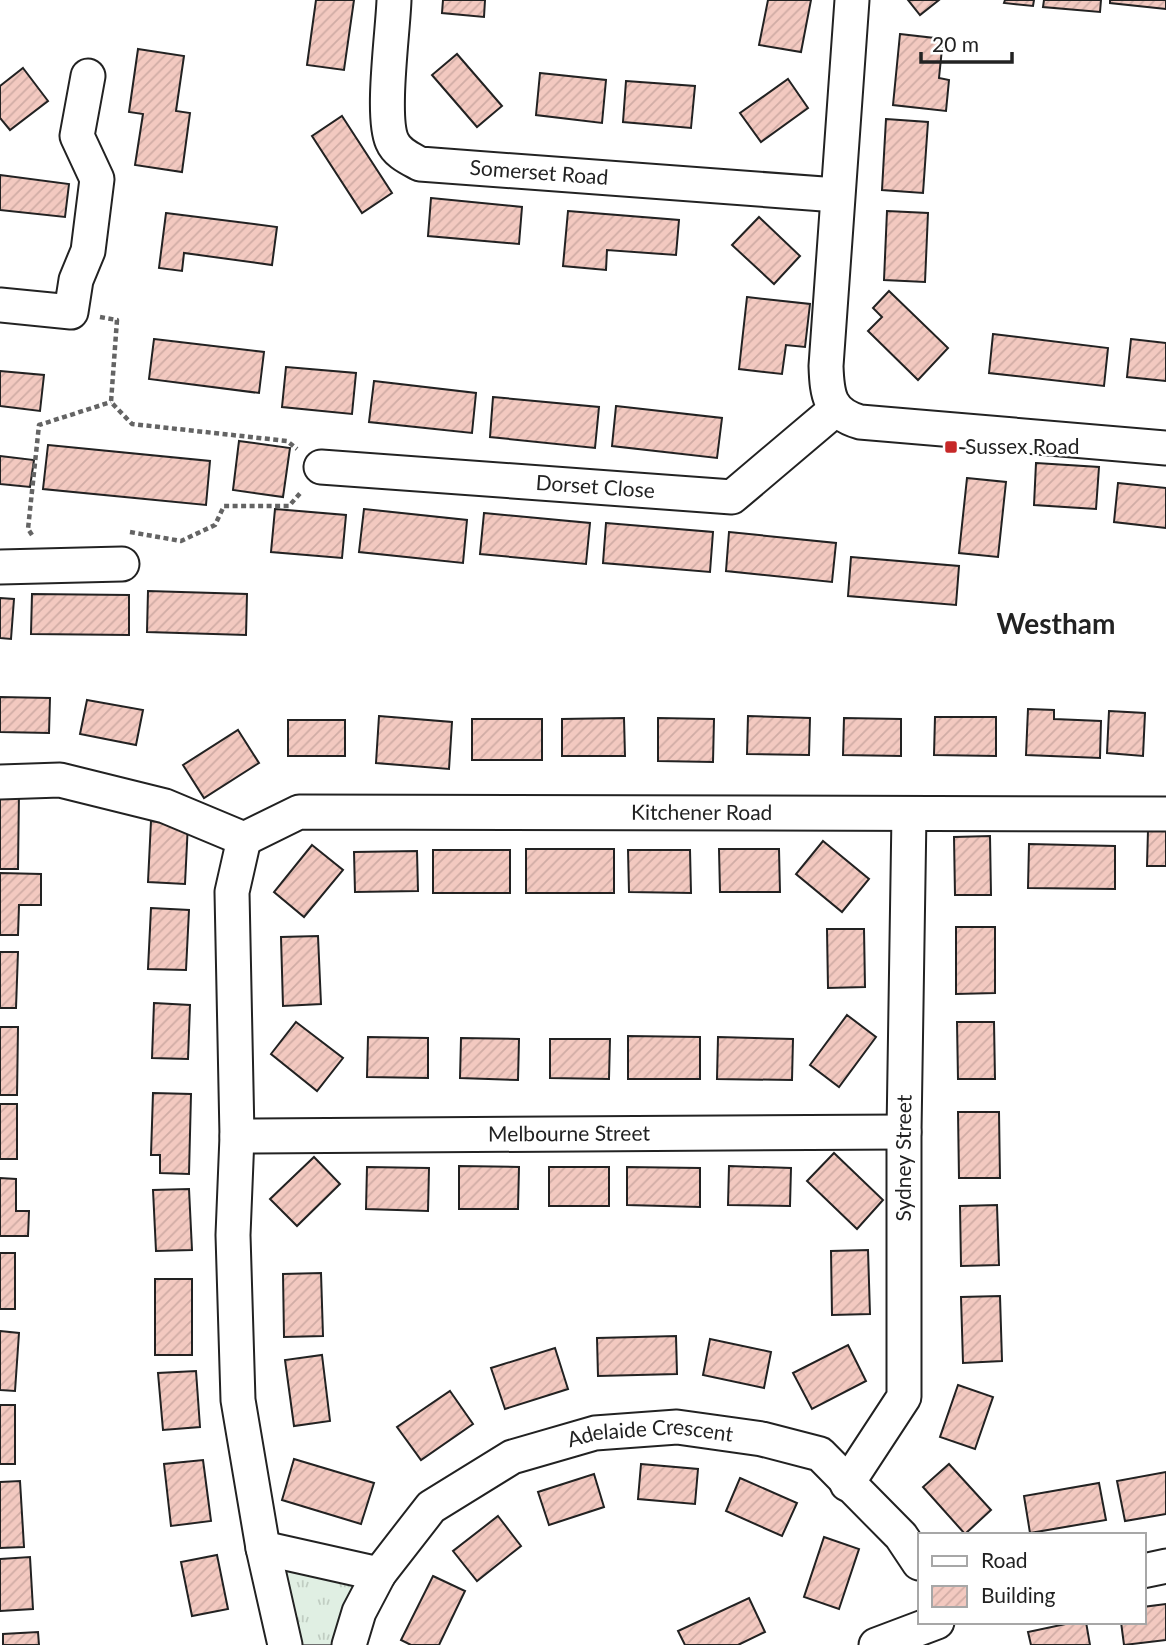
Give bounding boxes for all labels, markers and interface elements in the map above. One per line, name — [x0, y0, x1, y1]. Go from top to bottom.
scale bar — [921, 21, 1012, 65]
text: 20 m — [932, 31, 979, 56]
street label: Somerset Road — [469, 154, 609, 189]
place label: Sussex Road — [965, 433, 1079, 458]
marker: Sussex Road — [943, 439, 959, 455]
street label: Dorset Close — [535, 469, 656, 502]
district label: Westham — [997, 606, 1115, 640]
street label: Kitchener Road — [631, 799, 772, 824]
street label: Sydney Street — [890, 1094, 916, 1221]
street label: Melbourne Street — [488, 1120, 650, 1145]
street label: Adelaide Crescent — [564, 1413, 735, 1451]
legend — [918, 1533, 1145, 1624]
text: Road — [981, 1547, 1028, 1572]
text: Building — [981, 1582, 1056, 1607]

